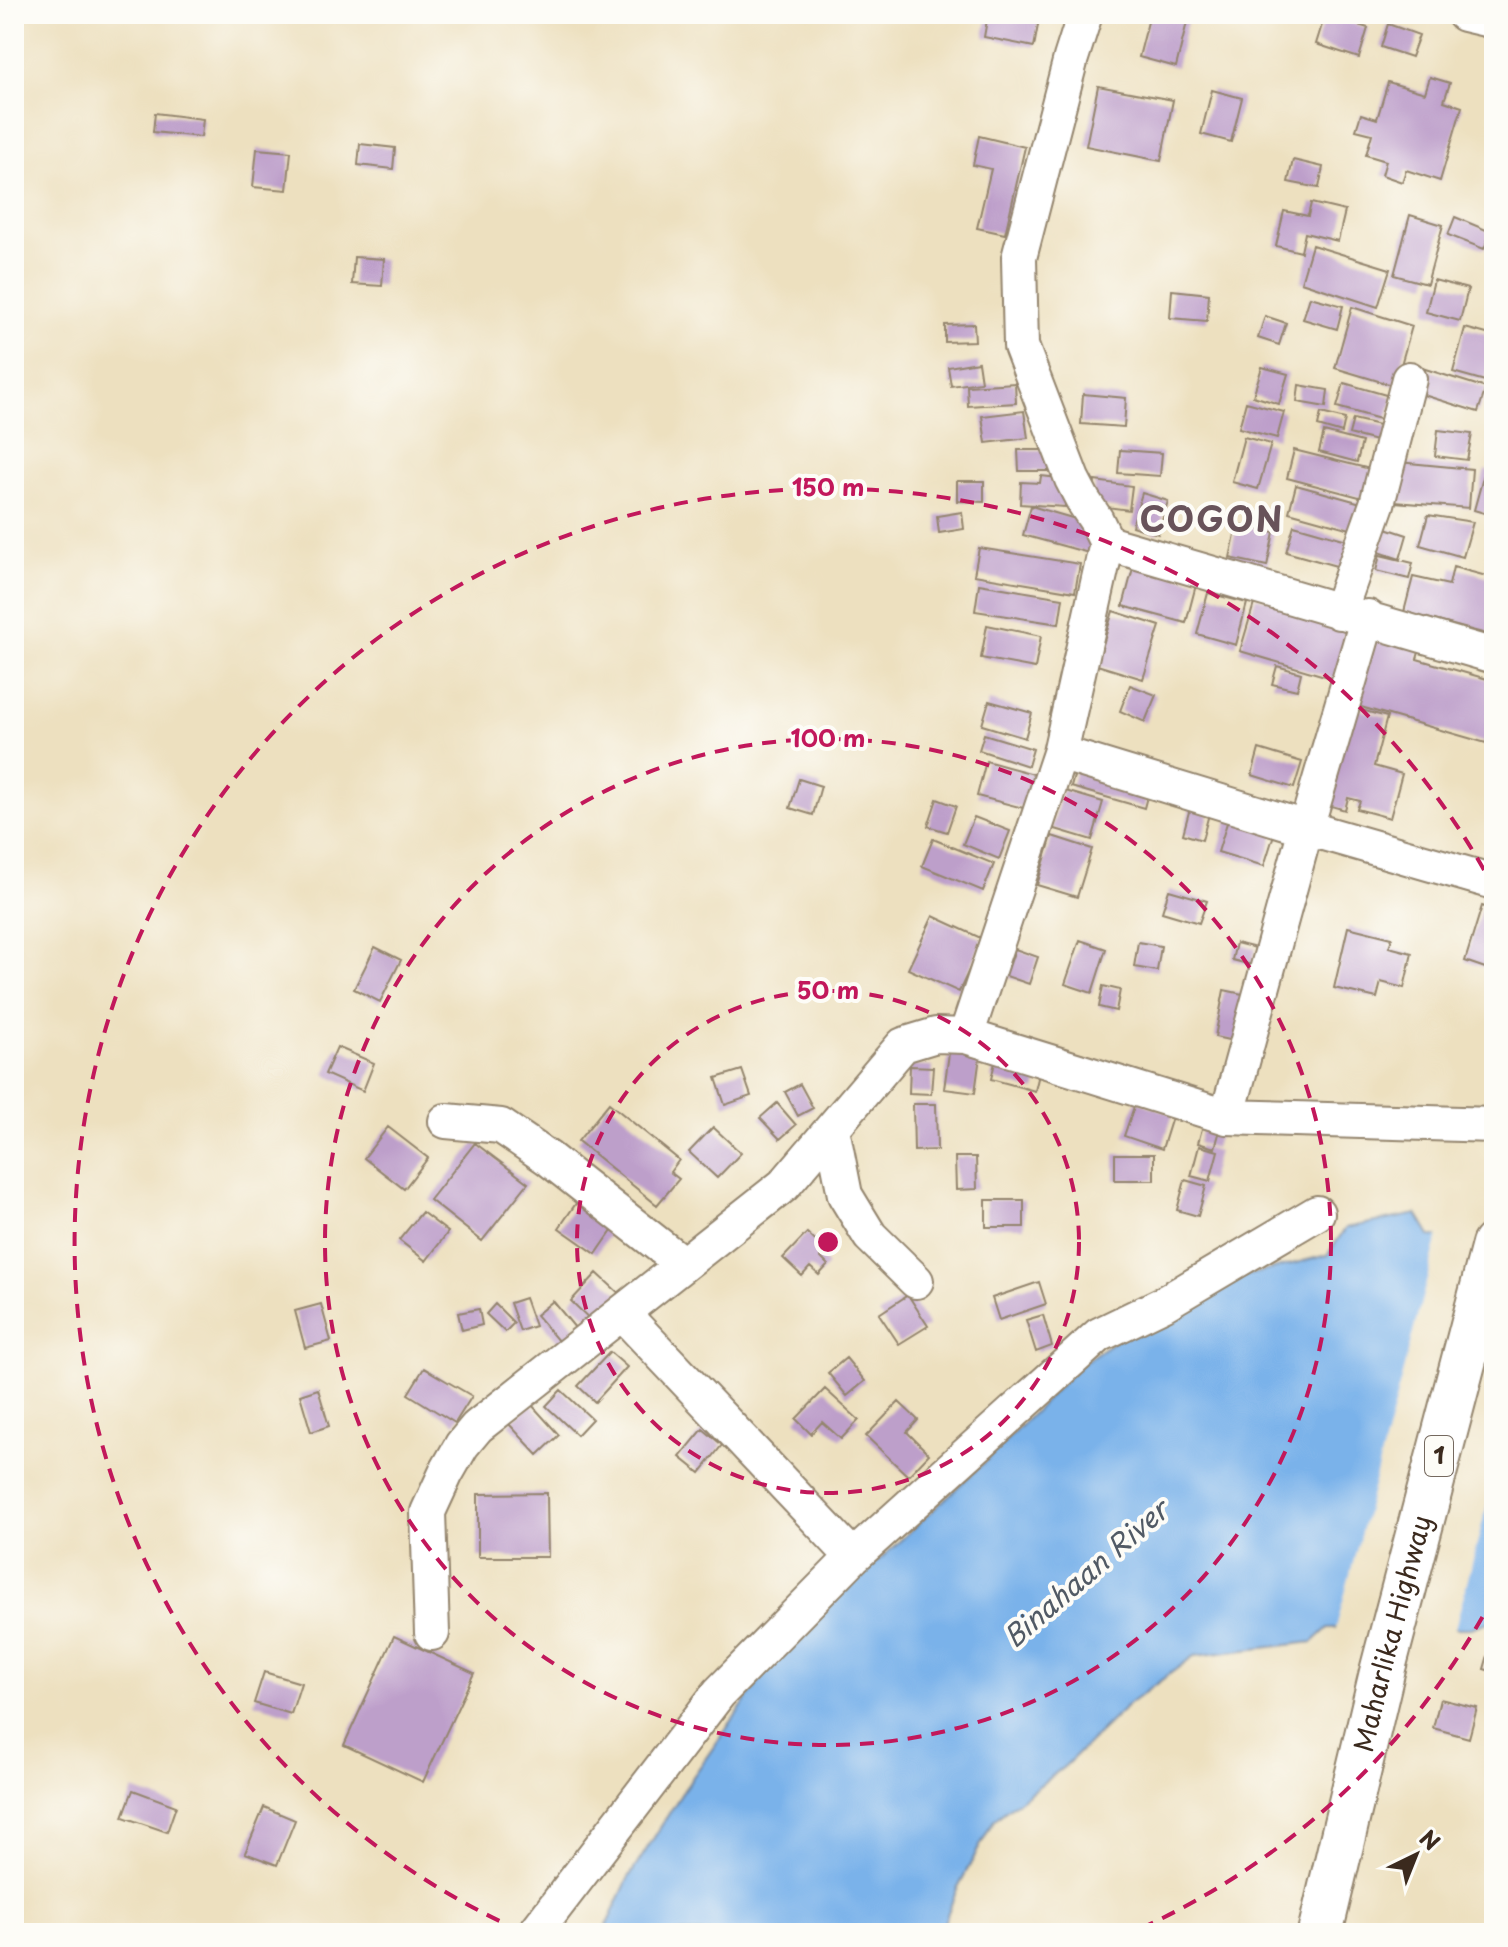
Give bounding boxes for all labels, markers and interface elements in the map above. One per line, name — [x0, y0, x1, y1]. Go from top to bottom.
text: 150 m — [792, 468, 864, 504]
district label: COGON — [1140, 492, 1284, 544]
text: 100 m — [791, 719, 865, 755]
text: 50 m — [797, 971, 859, 1007]
centre of rings — [814, 1228, 842, 1256]
road number: 1 — [1425, 1436, 1453, 1476]
water label: Binahaan River — [993, 1486, 1180, 1657]
street label: Maharlika Highway — [1343, 1511, 1440, 1756]
north arrow — [1376, 1815, 1456, 1895]
text: N — [1413, 1821, 1448, 1857]

